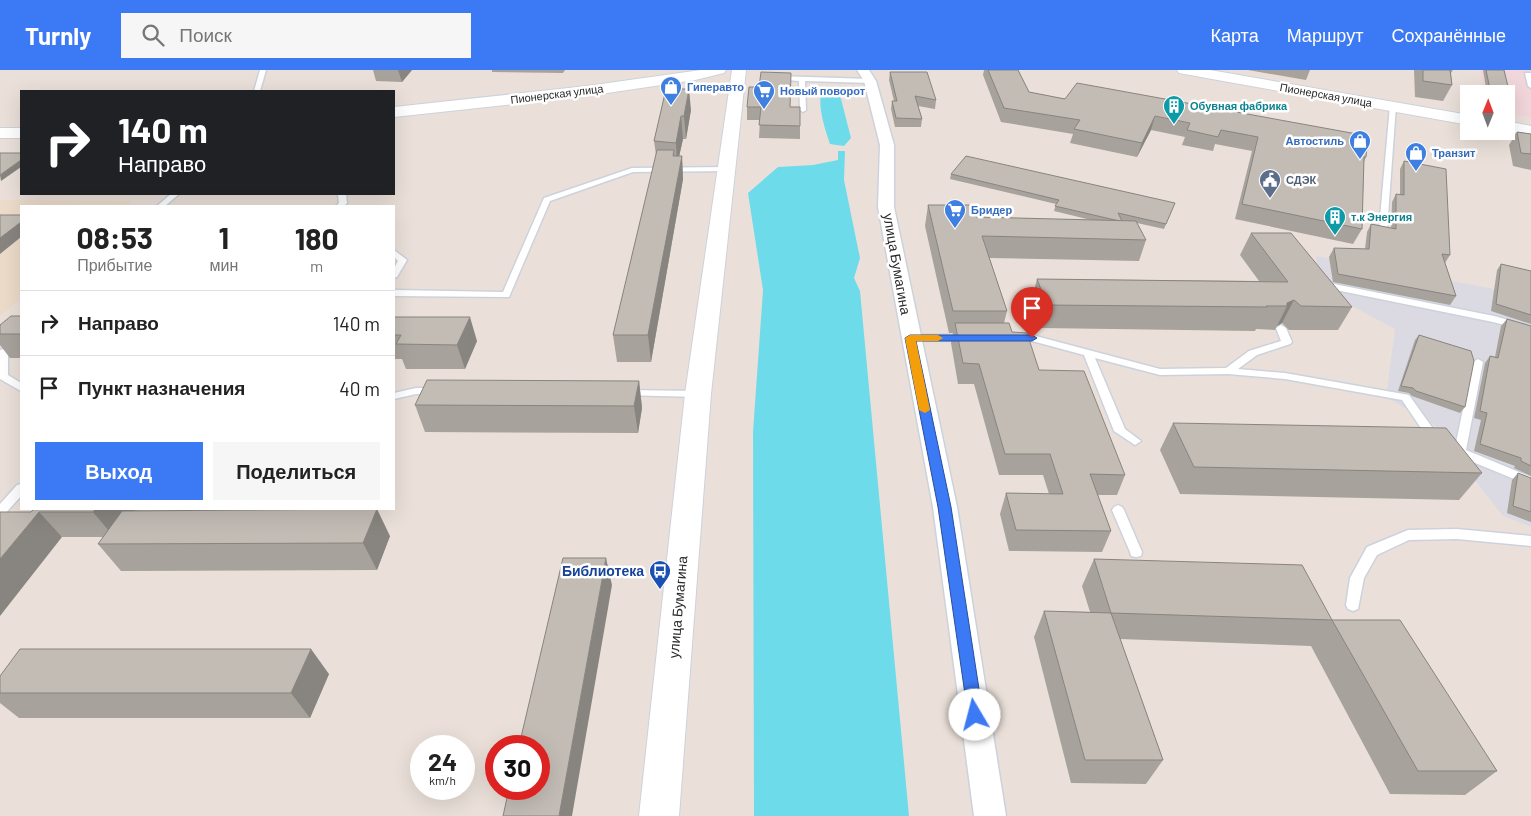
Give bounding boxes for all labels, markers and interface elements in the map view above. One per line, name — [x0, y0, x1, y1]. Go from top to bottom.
search box — [121, 13, 471, 58]
text: Turnly — [25, 21, 91, 50]
icon: search — [139, 21, 167, 49]
text: Поиск — [179, 23, 232, 46]
text: Карта — [1211, 24, 1259, 46]
text: Маршрут — [1287, 24, 1363, 46]
text: Сохранённые — [1391, 24, 1506, 46]
shop icon: Гиперавто — [659, 75, 683, 106]
supermarket icon: Новый поворот — [752, 79, 776, 110]
place label: Гиперавто — [687, 80, 744, 93]
street label: Пионерская улица — [1279, 80, 1374, 109]
street label: Пионерская улица — [510, 81, 605, 106]
place label: Новый поворот — [780, 84, 866, 97]
north arrow — [1460, 85, 1515, 140]
map controls — [1460, 85, 1515, 140]
building icon: Обувная фабрика — [1162, 94, 1186, 125]
place label: Обувная фабрика — [1190, 99, 1288, 112]
text: 140 m — [118, 108, 208, 150]
icon: right — [35, 110, 100, 175]
shop icon: Автостиль — [1348, 129, 1372, 160]
place label: Автостиль — [1286, 134, 1344, 147]
shop icon: Транзит — [1404, 141, 1428, 172]
place label: Транзит — [1432, 146, 1476, 159]
text: Направо — [118, 150, 206, 176]
public building icon: СДЭК — [1258, 168, 1282, 199]
place label: СДЭК — [1286, 173, 1316, 186]
supermarket icon: Бридер — [943, 198, 967, 229]
place label: Бридер — [971, 203, 1012, 216]
building icon: т.к Энергия — [1323, 205, 1347, 236]
place label: т.к Энергия — [1351, 210, 1412, 223]
street label: улица Бумагина — [880, 212, 915, 316]
text: 08:53 — [76, 219, 153, 255]
text: 1 — [219, 219, 229, 255]
text: 180 — [295, 220, 339, 256]
text: Прибытие — [77, 255, 152, 274]
text: мин — [209, 255, 238, 274]
text: m — [310, 256, 323, 275]
pin — [1011, 287, 1053, 338]
icon: arrive — [1018, 294, 1046, 322]
icon: right — [35, 309, 63, 337]
text: Направо — [78, 311, 159, 334]
text: 140 m — [333, 312, 380, 335]
icon: arrive — [35, 374, 63, 402]
text: Пункт назначения — [78, 376, 245, 399]
text: 40 m — [339, 377, 380, 400]
button: Выход — [35, 442, 203, 500]
button: Поделиться — [213, 442, 380, 500]
street label: улица Бумагина — [665, 555, 690, 659]
bus stop icon: Библиотека — [648, 559, 672, 590]
place label: Библиотека — [562, 562, 644, 579]
position arrow — [948, 688, 1000, 740]
speed limit sign: 30 — [485, 735, 550, 800]
text: 24 — [428, 746, 457, 776]
text: km/h — [429, 773, 456, 787]

